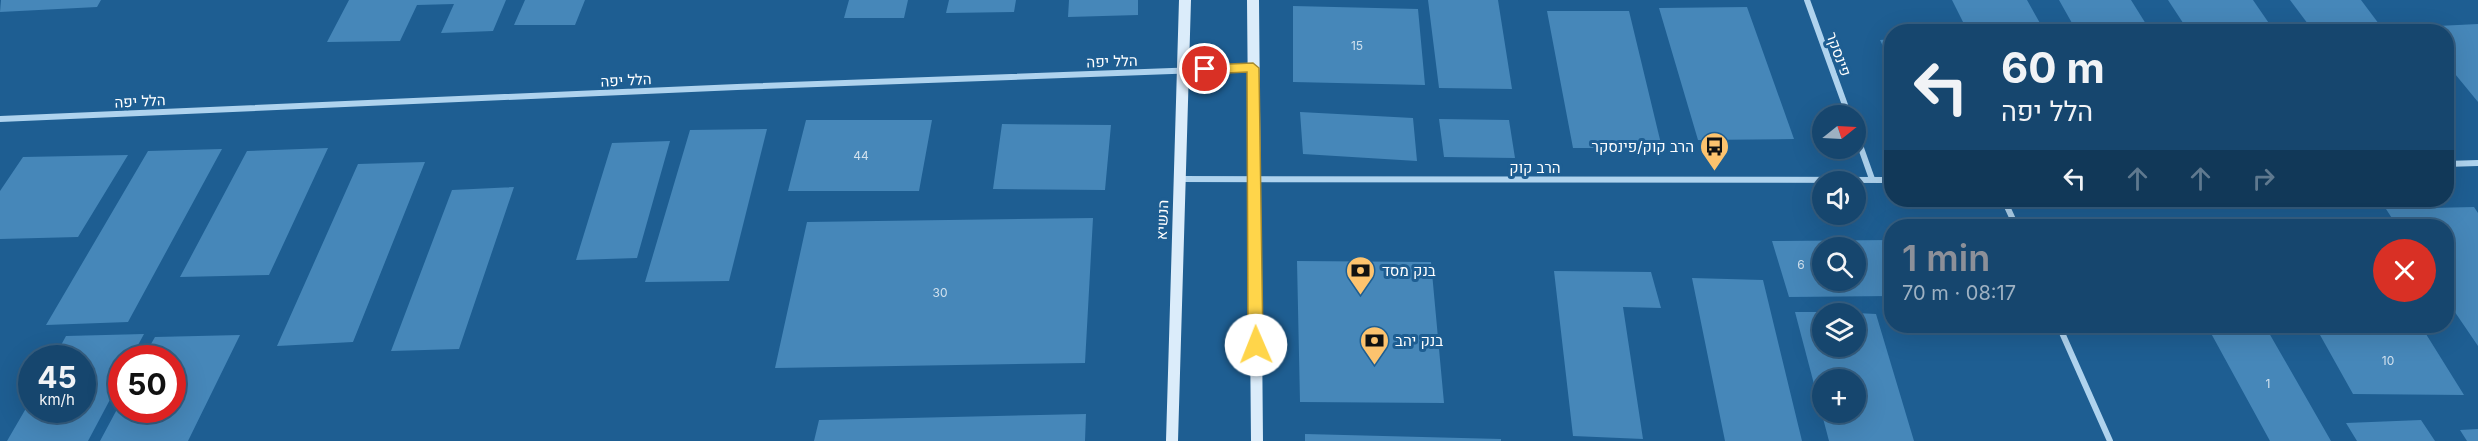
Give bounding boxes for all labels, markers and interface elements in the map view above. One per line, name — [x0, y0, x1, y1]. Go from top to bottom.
street label: פינסקר — [1822, 29, 1856, 79]
house number: 15 — [1351, 38, 1363, 53]
text: 60 m — [2001, 42, 2105, 93]
pin — [1179, 43, 1230, 94]
icon: left — [1902, 48, 1980, 126]
street label: הלל יפה — [1086, 51, 1138, 71]
icon: arrive — [1188, 52, 1221, 85]
street label: הלל יפה — [600, 69, 652, 91]
street label: הלל יפה — [114, 90, 166, 112]
text: הלל יפה — [2001, 95, 2093, 128]
north arrow — [1812, 105, 1866, 159]
map controls — [1812, 105, 1866, 423]
bus stop icon: הרב קוק/פינסקר — [1699, 130, 1731, 172]
place label: הרב קוק/פינסקר — [1592, 137, 1694, 156]
house number: 44 — [853, 148, 869, 163]
street label: הרב קוק — [1509, 158, 1561, 177]
icon: left — [2058, 162, 2091, 195]
icon: ahead — [2121, 162, 2154, 195]
icon: ahead — [2184, 162, 2217, 195]
icon: right — [2247, 162, 2280, 195]
button: sound — [1812, 171, 1866, 225]
street label: הנשיא — [1152, 200, 1172, 240]
text: 1 min — [1902, 236, 1990, 280]
button: search — [1812, 237, 1866, 291]
button: close — [2373, 239, 2436, 302]
bank icon: בנק מסד — [1345, 254, 1377, 296]
house number: 6 — [1797, 257, 1805, 272]
place label: בנק מסד — [1382, 261, 1436, 280]
text: 70 m · 08:17 — [1902, 281, 2016, 305]
house number: 30 — [933, 285, 947, 300]
button: layers — [1812, 303, 1866, 357]
position arrow — [1224, 313, 1288, 377]
bank icon: בנק יהב — [1358, 324, 1390, 366]
place label: בנק יהב — [1395, 331, 1443, 350]
speed limit sign: 50 — [108, 345, 186, 423]
house number: 10 — [2382, 353, 2394, 368]
text: 45 — [37, 359, 77, 395]
button: + — [1812, 369, 1866, 423]
house number: 1 — [2266, 376, 2270, 391]
text: km/h — [39, 390, 75, 409]

